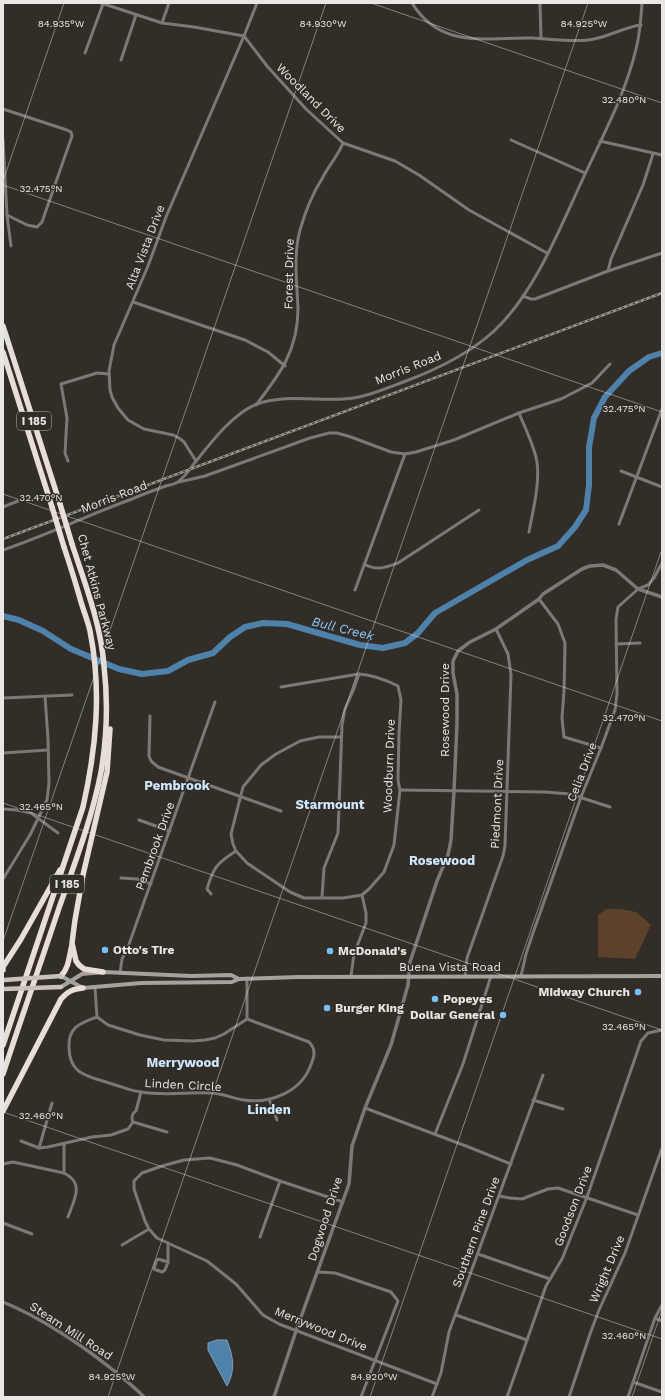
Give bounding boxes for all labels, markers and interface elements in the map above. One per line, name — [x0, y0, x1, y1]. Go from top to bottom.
text: 84.935°W — [38, 18, 85, 29]
text: 84.930°W — [299, 18, 347, 29]
text: 84.925°W — [561, 18, 608, 29]
street label: Woodland Drive — [273, 60, 349, 136]
text: 32.480°N — [602, 94, 646, 105]
text: 32.475°N — [19, 183, 63, 194]
street label: Alta Vista Drive — [122, 203, 168, 291]
street label: Forest Drive — [281, 238, 297, 310]
street label: Morris Road — [373, 348, 443, 388]
text: 32.475°N — [602, 403, 646, 414]
road number: I 185 — [17, 412, 51, 430]
street label: Morris Road — [79, 478, 149, 516]
text: 32.470°N — [19, 492, 63, 503]
street label: Chet Atkins Parkway — [75, 532, 119, 652]
water label: Bull Creek — [310, 614, 376, 644]
street label: Rosewood Drive — [438, 663, 452, 757]
text: 32.470°N — [602, 712, 646, 723]
street label: Woodburn Drive — [380, 719, 398, 813]
street label: Celia Drive — [564, 740, 600, 804]
street label: Piedmont Drive — [488, 759, 506, 849]
district label: Pembrook — [144, 778, 211, 793]
district label: Starmount — [295, 797, 365, 812]
street label: Pembrook Drive — [133, 800, 177, 892]
text: 32.465°N — [19, 801, 63, 812]
district label: Rosewood — [409, 853, 475, 868]
road number: I 185 — [50, 875, 84, 893]
place label: Otto's Tire — [113, 943, 175, 957]
place label: McDonald's — [338, 944, 407, 958]
marker: Otto's Tire — [100, 945, 110, 955]
marker: McDonald's — [325, 946, 335, 956]
street label: Buena Vista Road — [399, 960, 501, 974]
place label: Midway Church — [538, 985, 630, 999]
marker: Midway Church — [633, 987, 643, 997]
place label: Popeyes — [443, 992, 493, 1006]
marker: Popeyes — [430, 994, 440, 1004]
place label: Burger King — [335, 1001, 404, 1015]
marker: Burger King — [322, 1003, 332, 1013]
place label: Dollar General — [410, 1008, 495, 1022]
marker: Dollar General — [498, 1010, 508, 1020]
text: 32.465°N — [602, 1021, 646, 1032]
district label: Merrywood — [146, 1055, 220, 1070]
street label: Linden Circle — [144, 1076, 222, 1094]
district label: Linden — [247, 1102, 291, 1117]
text: 32.460°N — [19, 1110, 63, 1121]
street label: Goodson Drive — [551, 1164, 595, 1248]
street label: Dogwood Drive — [305, 1175, 345, 1263]
street label: Southern Pine Drive — [449, 1175, 503, 1289]
street label: Wright Drive — [586, 1233, 628, 1305]
street label: Steam Mill Road — [27, 1299, 115, 1363]
street label: Merrywood Drive — [273, 1304, 369, 1354]
text: 32.460°N — [602, 1330, 646, 1341]
text: 84.925°W — [89, 1371, 136, 1382]
text: 84.920°W — [350, 1371, 398, 1382]

